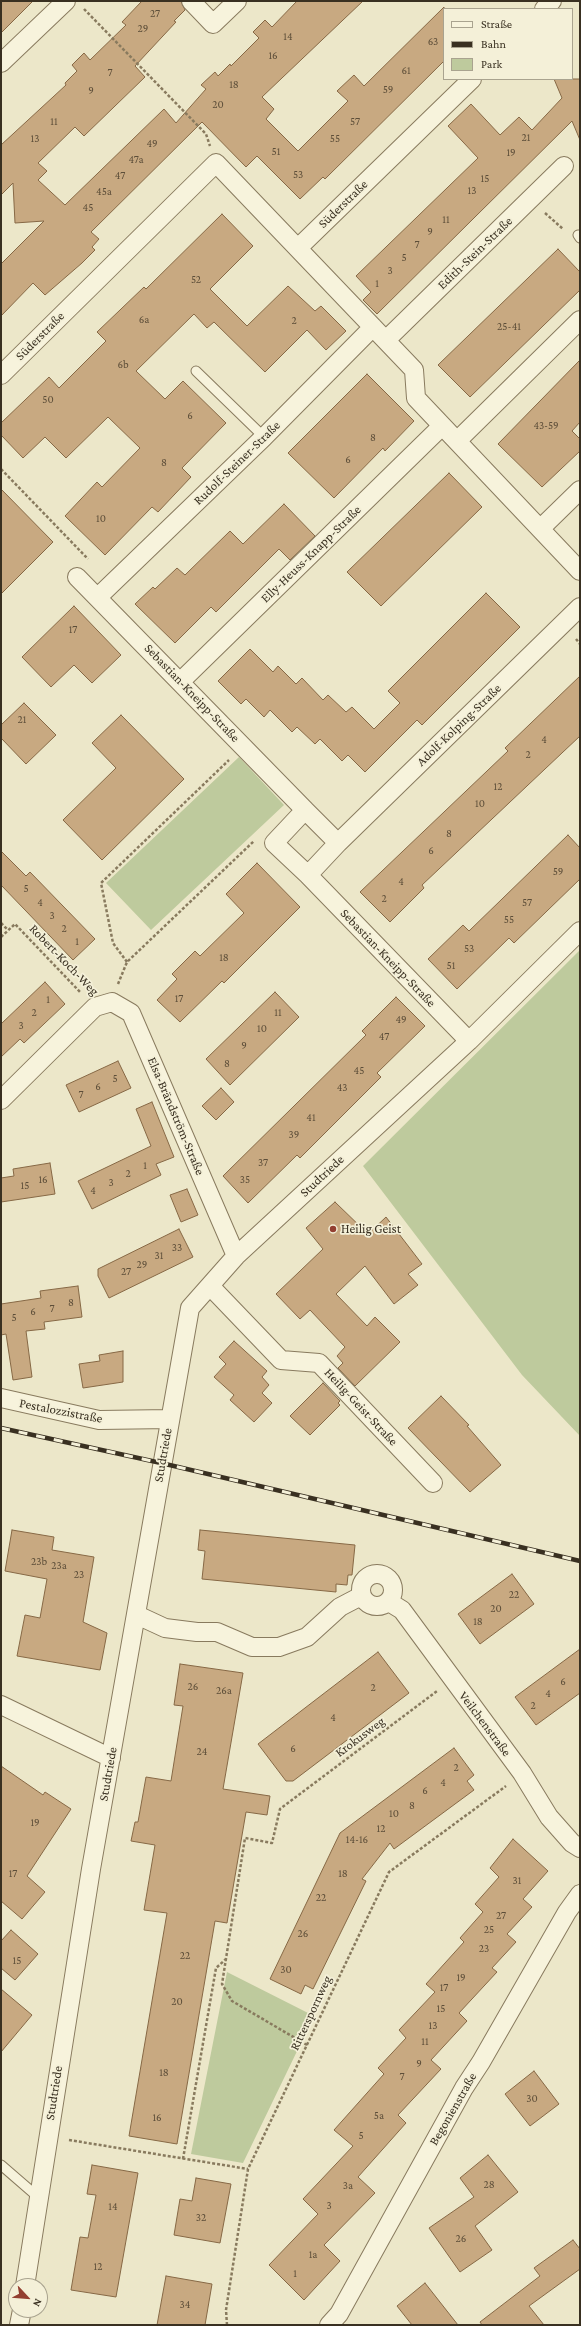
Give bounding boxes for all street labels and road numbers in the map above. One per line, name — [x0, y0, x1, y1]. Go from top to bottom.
street label: Süderstraße — [315, 177, 371, 231]
street label: Edith-Stein-Straße — [434, 213, 516, 293]
street label: Süderstraße — [12, 308, 68, 364]
street label: Rudolf-Steiner-Straße — [190, 418, 284, 508]
street label: Elly-Heuss-Knapp-Straße — [258, 502, 364, 606]
street label: Sebastian-Kneipp-Straße — [141, 641, 243, 745]
street label: Adolf-Kolping-Straße — [413, 681, 505, 769]
street label: Sebastian-Kneipp-Straße — [337, 906, 439, 1010]
street label: Robert-Koch-Weg — [26, 921, 102, 999]
street label: Elsa-Brändström-Straße — [144, 1055, 208, 1177]
street label: Studtriede — [297, 1152, 347, 1200]
street label: Heilig-Geist-Straße — [321, 1365, 401, 1449]
street label: Pestalozzistraße — [18, 1395, 104, 1427]
street label: Studtriede — [151, 1427, 175, 1483]
street label: Veilchenstraße — [456, 1688, 514, 1760]
street label: Krokusweg — [332, 1713, 388, 1761]
street label: Studtriede — [96, 1746, 120, 1802]
street label: Ritterspornweg — [287, 1973, 335, 2053]
street label: Studtriede — [42, 2065, 66, 2121]
street label: Begonienstraße — [426, 2070, 480, 2148]

